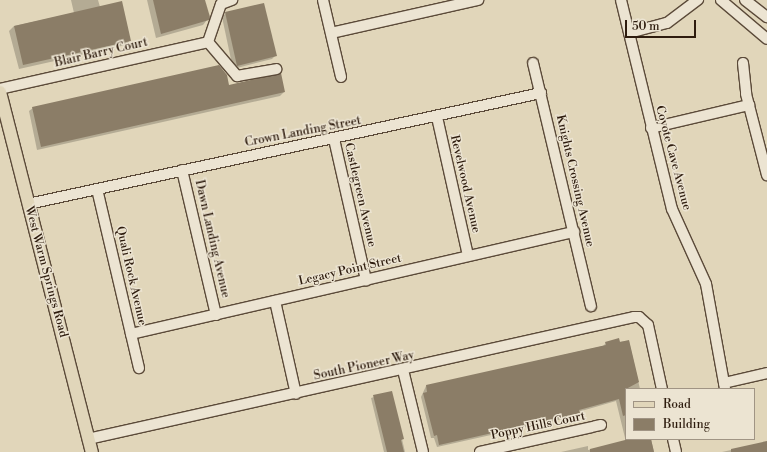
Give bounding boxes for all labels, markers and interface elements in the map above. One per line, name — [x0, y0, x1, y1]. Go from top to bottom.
scale bar — [627, 12, 698, 38]
text: 50 m — [632, 19, 660, 34]
street label: Blair Barry Court — [53, 35, 149, 71]
street label: Coyote Cave Avenue — [652, 104, 694, 212]
street label: Crown Landing Street — [244, 114, 362, 150]
street label: Knights Crossing Avenue — [553, 114, 597, 248]
street label: Revelwood Avenue — [447, 134, 483, 234]
street label: Castlegreen Avenue — [341, 141, 379, 249]
street label: Dawn Landing Avenue — [191, 179, 233, 299]
street label: West Warm Springs Road — [22, 205, 70, 339]
street label: Quali Rock Avenue — [113, 225, 149, 327]
street label: Legacy Point Street — [297, 251, 403, 289]
street label: South Pioneer Way — [312, 348, 416, 384]
legend — [625, 388, 755, 440]
text: Road — [663, 397, 691, 412]
street label: Poppy Hills Court — [489, 409, 587, 443]
text: Building — [663, 417, 710, 432]

